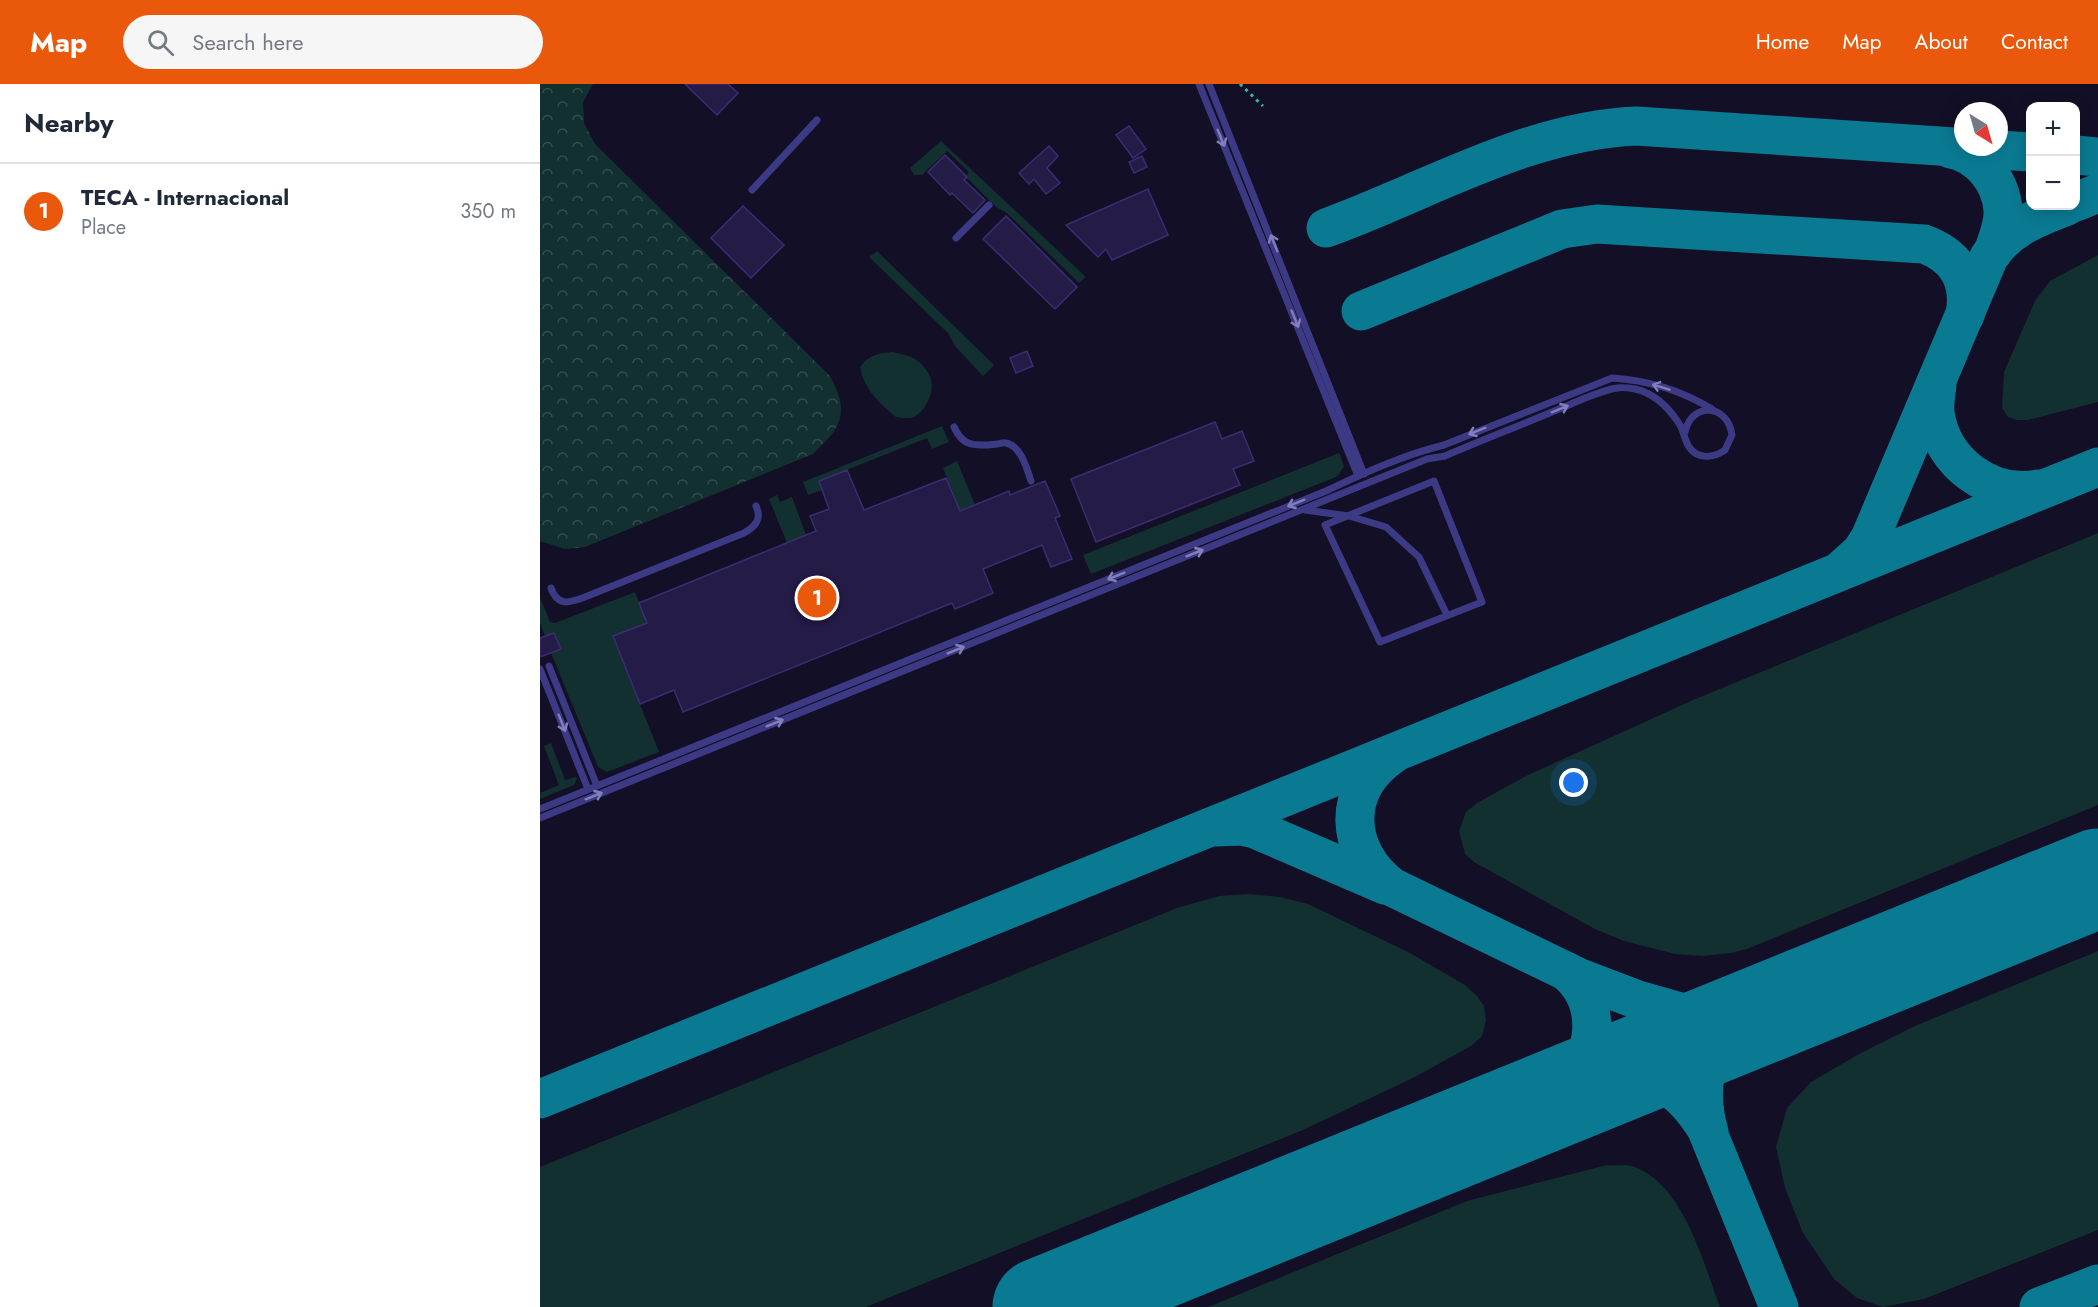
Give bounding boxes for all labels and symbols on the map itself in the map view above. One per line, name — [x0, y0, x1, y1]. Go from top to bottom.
north arrow — [1954, 102, 2008, 156]
one-way arrow — [1216, 128, 1227, 147]
one-way arrow — [1268, 235, 1279, 253]
one-way arrow — [1290, 309, 1301, 327]
one-way arrow — [1652, 381, 1671, 392]
one-way arrow — [1551, 403, 1569, 414]
one-way arrow — [1469, 426, 1487, 437]
one-way arrow — [1288, 498, 1306, 509]
one-way arrow — [1185, 547, 1204, 558]
one-way arrow — [1107, 571, 1125, 582]
pin: 1 — [798, 576, 836, 620]
one-way arrow — [946, 644, 964, 655]
one-way arrow — [557, 713, 568, 732]
one-way arrow — [765, 717, 784, 728]
your location — [1559, 768, 1588, 797]
one-way arrow — [584, 790, 603, 801]

